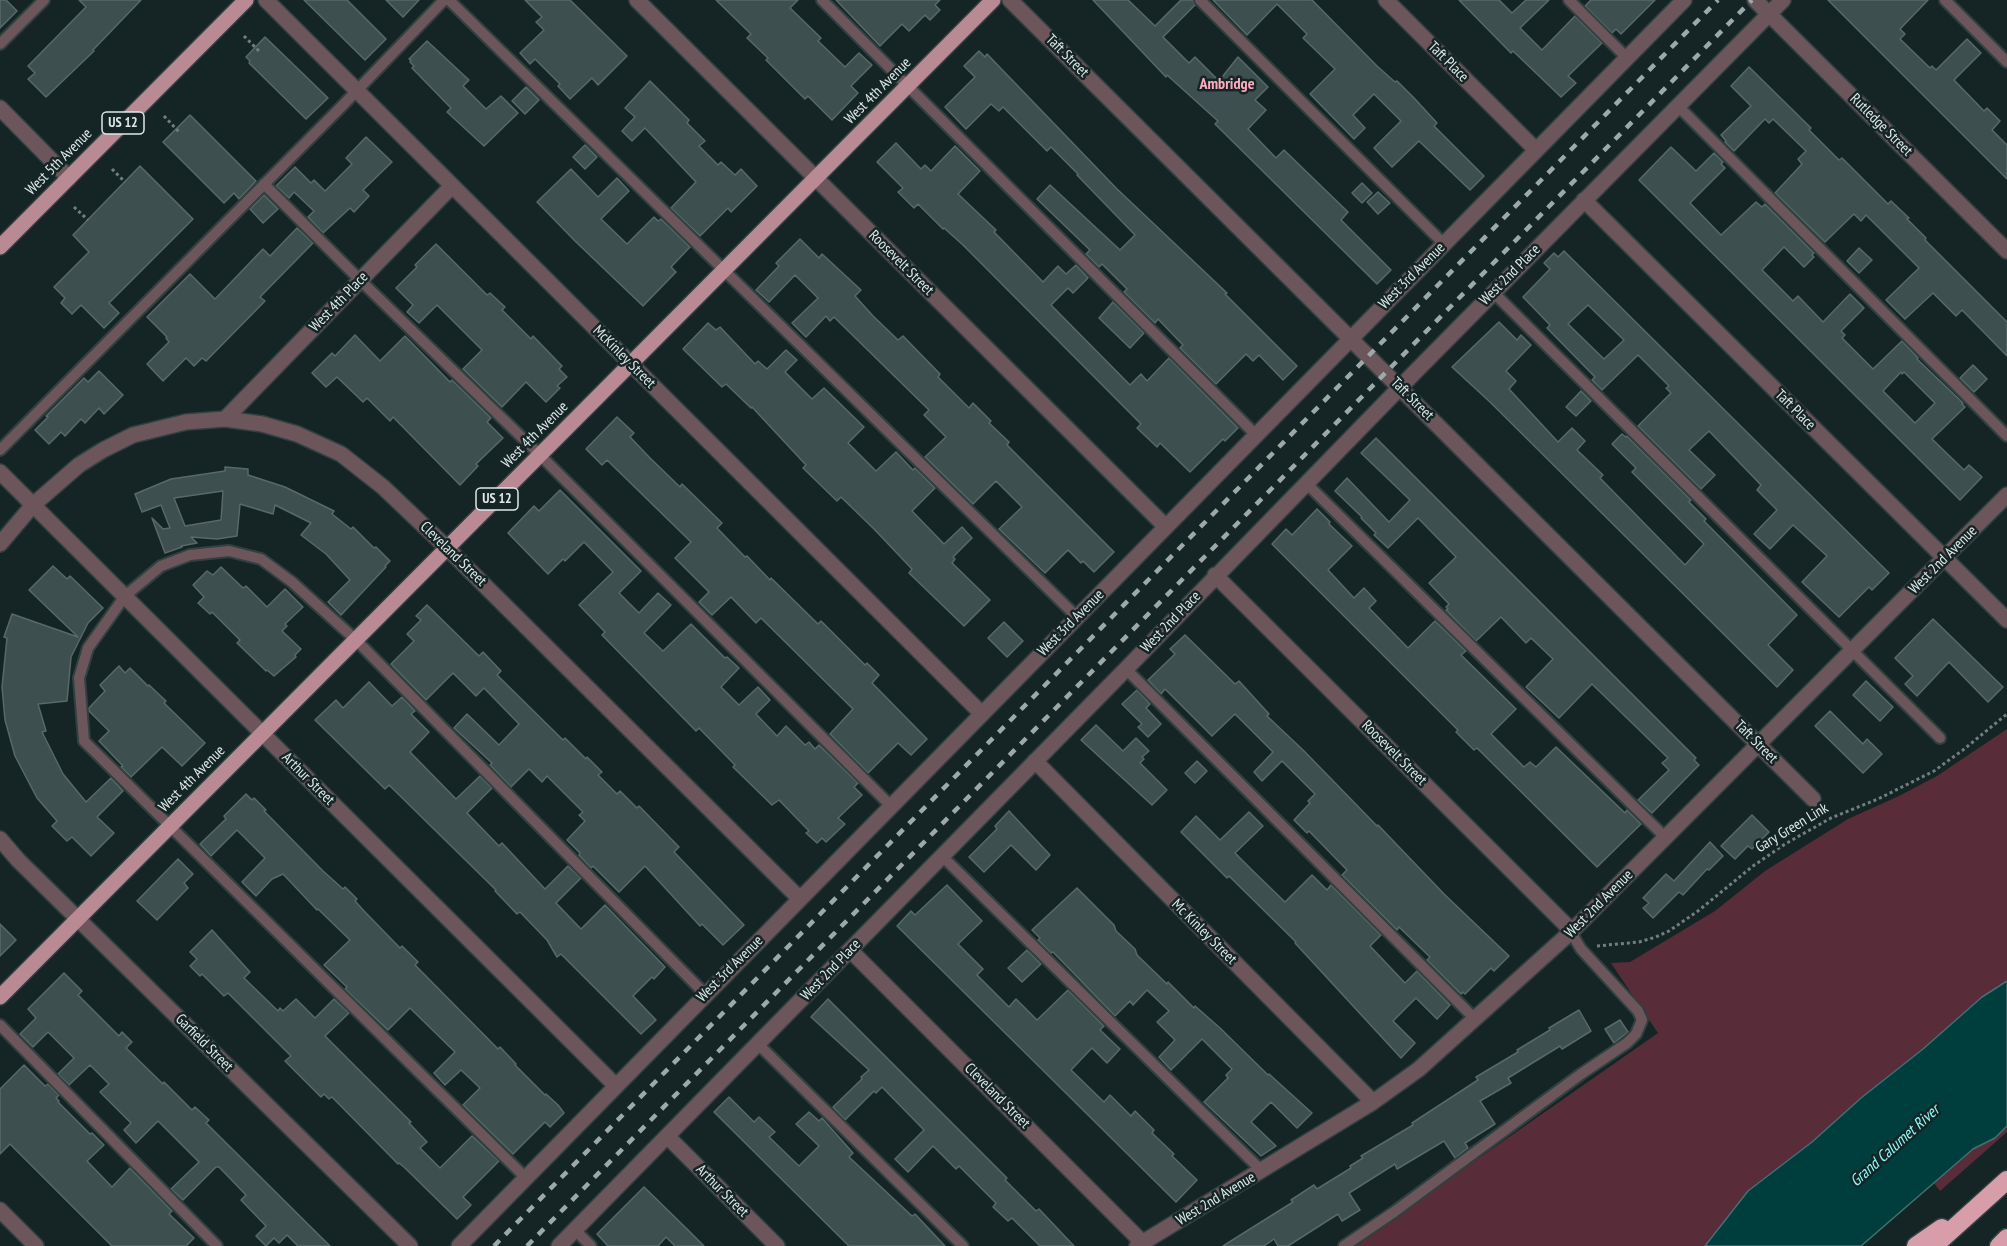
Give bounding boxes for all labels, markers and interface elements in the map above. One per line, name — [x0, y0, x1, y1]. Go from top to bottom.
street label: Taft Street — [1042, 31, 1092, 81]
street label: Taft Place — [1424, 38, 1472, 86]
street label: West 4th Avenue — [841, 54, 915, 128]
district label: Ambridge — [1199, 74, 1255, 94]
street label: Rutledge Street — [1846, 90, 1916, 160]
road number: US 12 — [102, 112, 144, 134]
street label: West 5th Avenue — [22, 125, 96, 199]
street label: Roosevelt Street — [865, 227, 937, 299]
street label: West 3rd Avenue — [1375, 239, 1449, 313]
street label: West 2nd Place — [1476, 241, 1544, 309]
street label: West 4th Place — [306, 268, 372, 336]
street label: McKinley Street — [589, 322, 659, 392]
street label: Taft Street — [1387, 374, 1437, 424]
street label: Taft Place — [1771, 386, 1819, 434]
street label: West 4th Avenue — [498, 398, 572, 472]
road number: US 12 — [476, 488, 518, 510]
street label: Cleveland Street — [416, 518, 490, 590]
street label: West 2nd Avenue — [1905, 522, 1981, 598]
street label: West 3rd Avenue — [1034, 586, 1108, 660]
street label: West 2nd Place — [1137, 587, 1205, 657]
street label: Roosevelt Street — [1358, 717, 1430, 789]
street label: Taft Street — [1731, 717, 1781, 767]
street label: West 4th Avenue — [155, 742, 229, 816]
street label: Arthur Street — [278, 749, 338, 809]
street label: Gary Green Link — [1752, 799, 1832, 857]
street label: West 2nd Avenue — [1561, 866, 1637, 942]
street label: Mc Kinley Street — [1168, 896, 1240, 968]
street label: West 3rd Avenue — [693, 932, 767, 1006]
street label: West 2nd Place — [797, 935, 865, 1005]
street label: Garfield Street — [171, 1010, 237, 1076]
street label: Cleveland Street — [961, 1060, 1033, 1132]
water label: Grand Calumet River — [1846, 1101, 1944, 1191]
street label: Arthur Street — [692, 1161, 752, 1221]
street label: West 2nd Avenue — [1173, 1168, 1259, 1230]

